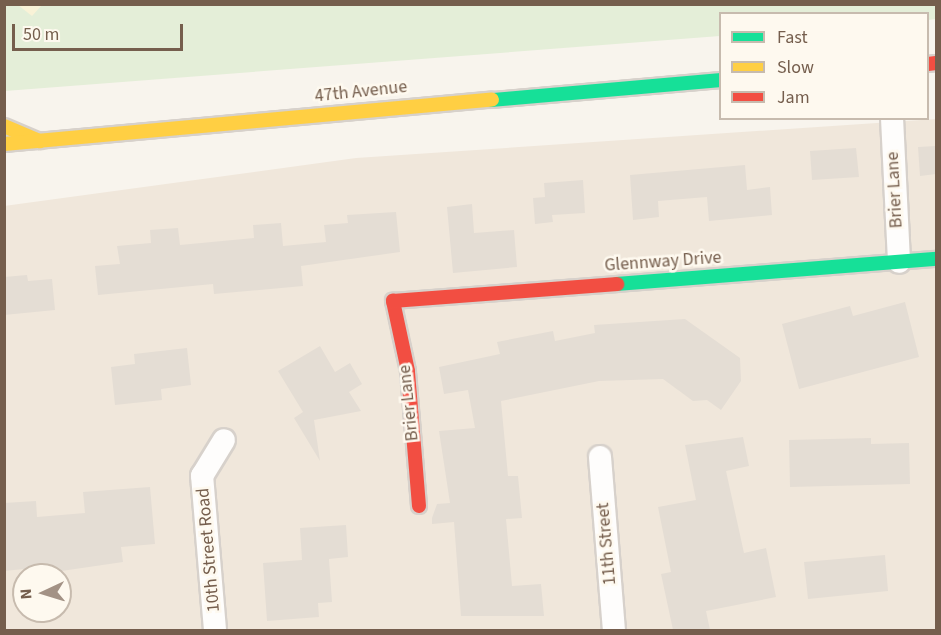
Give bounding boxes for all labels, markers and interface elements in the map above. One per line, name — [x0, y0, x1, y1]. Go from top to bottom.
scale bar — [15, 12, 186, 50]
legend — [719, 12, 929, 120]
text: 50 m — [23, 22, 59, 47]
text: Fast — [777, 25, 808, 50]
text: Slow — [777, 55, 814, 80]
street label: 47th Avenue — [314, 76, 408, 108]
text: Jam — [777, 85, 810, 110]
street label: Brier Lane — [882, 151, 908, 229]
street label: Glennway Drive — [604, 247, 722, 277]
street label: Brier Lane — [394, 364, 424, 442]
street label: 10th Street Road — [193, 487, 225, 613]
street label: 11th Street — [593, 502, 621, 586]
north arrow — [12, 563, 72, 623]
text: N — [15, 588, 37, 600]

